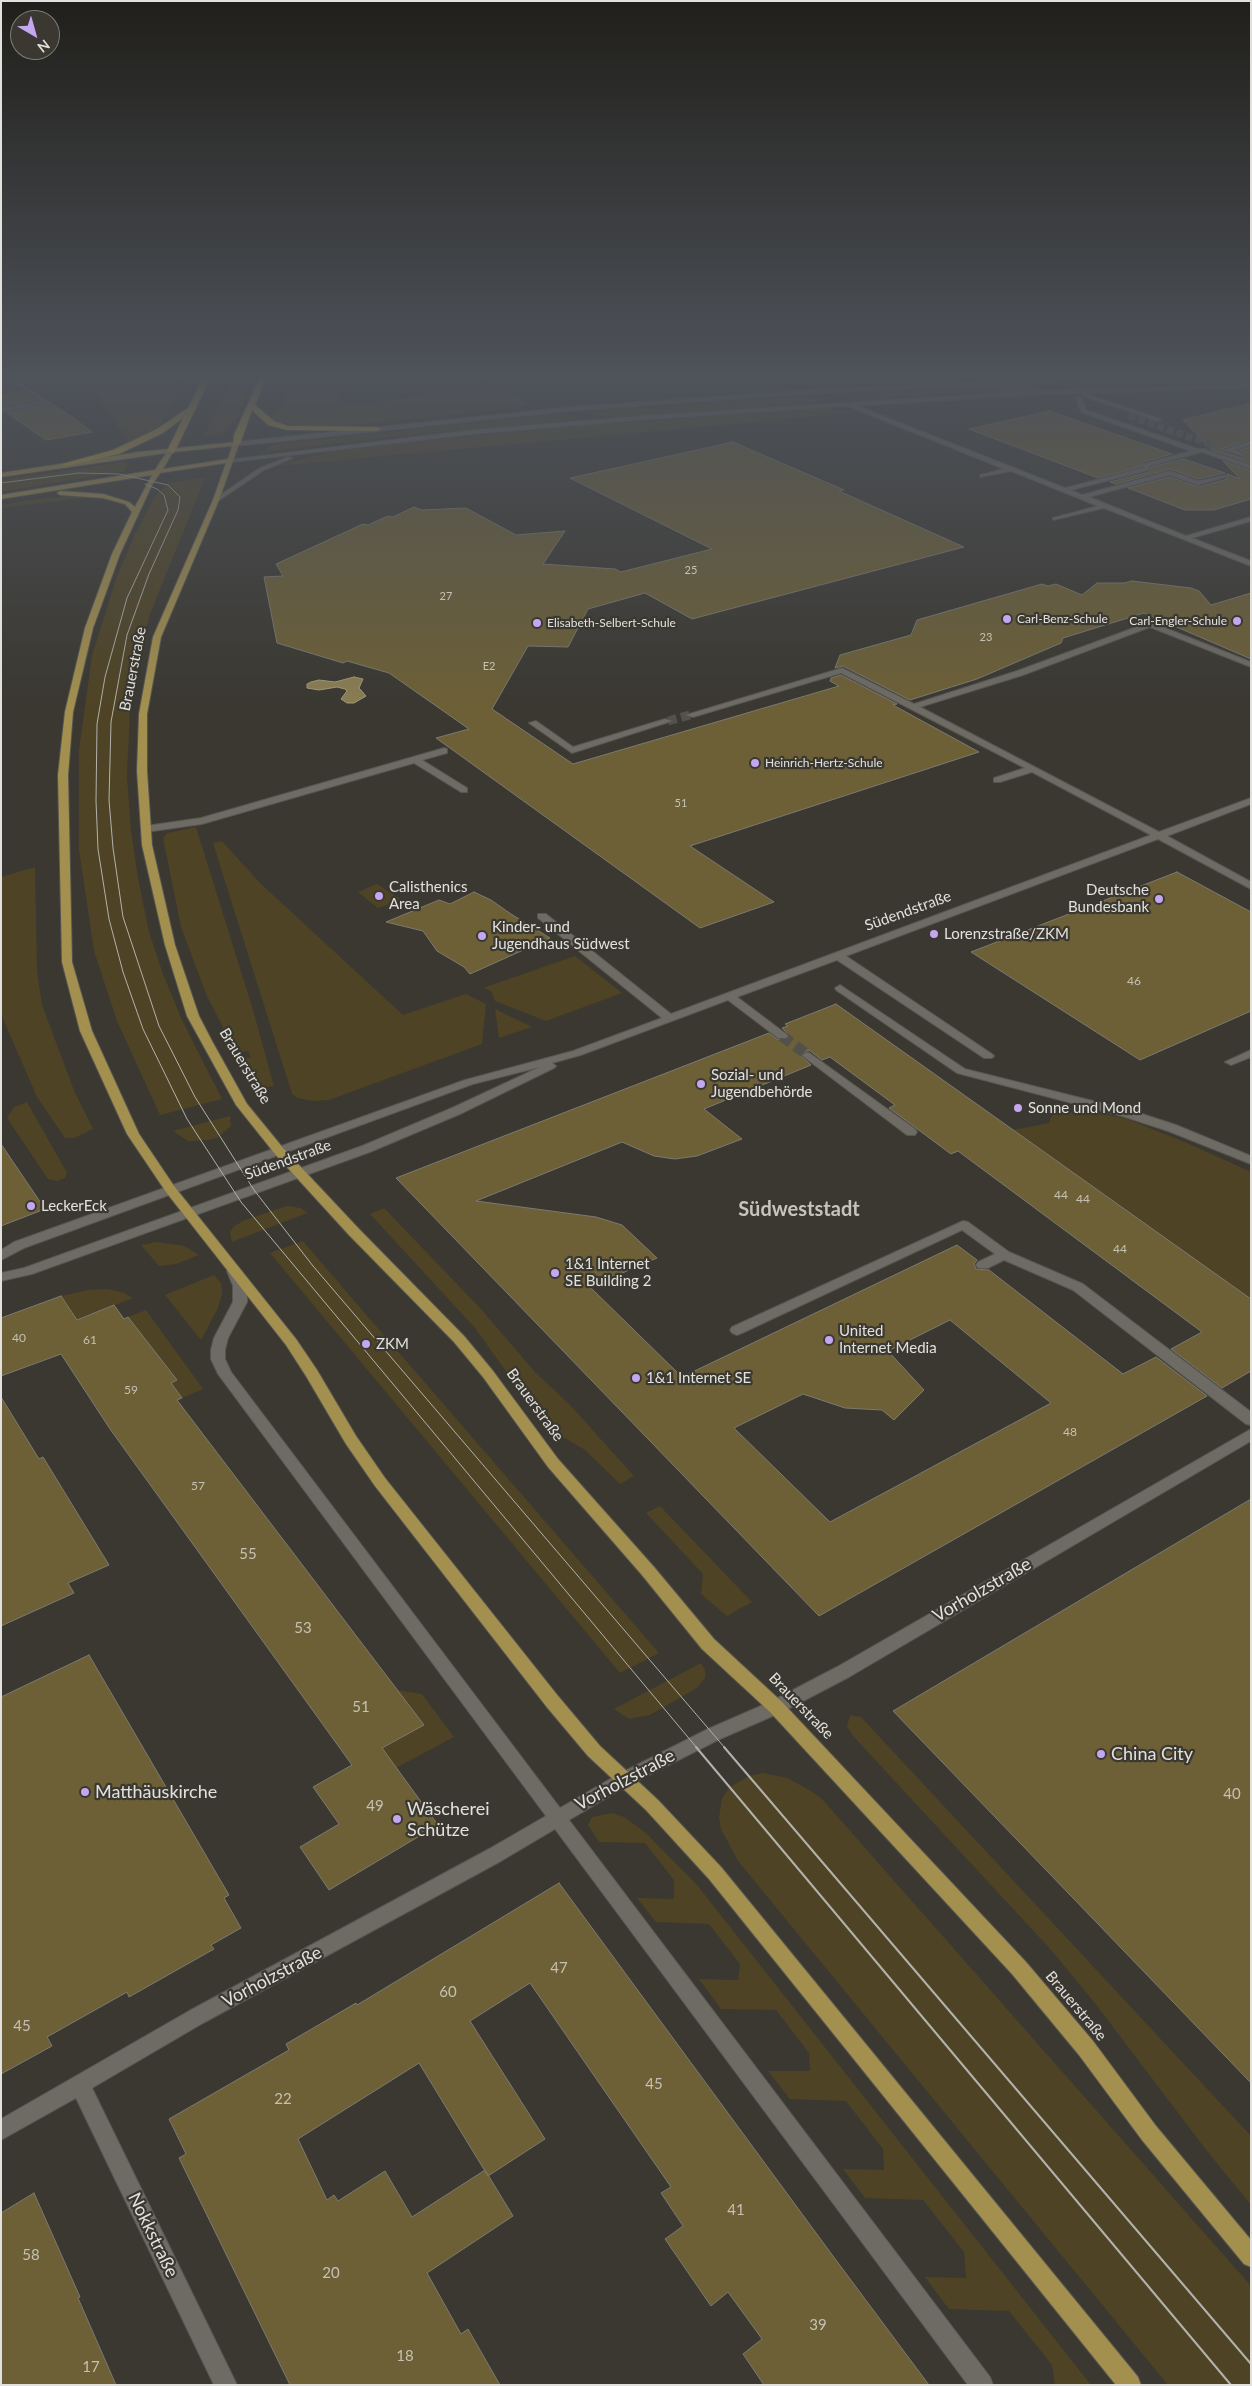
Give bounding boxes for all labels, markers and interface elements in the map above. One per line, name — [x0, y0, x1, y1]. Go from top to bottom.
north arrow — [10, 10, 60, 60]
text: N — [34, 36, 53, 56]
house number: 25 — [685, 563, 697, 577]
house number: 27 — [440, 589, 452, 603]
place label: Carl-Benz-Schule — [1017, 612, 1108, 626]
marker: Carl-Benz-Schule — [1001, 613, 1013, 625]
place label: Carl-Engler-Schule — [1129, 614, 1227, 628]
marker: Carl-Engler-Schule — [1231, 615, 1243, 627]
place label: Elisabeth-Selbert-Schule — [547, 616, 676, 630]
marker: Elisabeth-Selbert-Schule — [531, 617, 543, 629]
street label: Brauerstraße — [116, 625, 150, 713]
house number: 23 — [980, 630, 992, 644]
house number: E2 — [483, 659, 495, 673]
place label: Heinrich-Hertz-Schule — [765, 756, 883, 770]
marker: Heinrich-Hertz-Schule — [749, 757, 761, 769]
house number: 51 — [675, 796, 687, 810]
place label: Calisthenics Area — [389, 878, 467, 913]
place label: Deutsche Bundesbank — [1068, 881, 1149, 916]
street label: Südendstraße — [862, 887, 954, 935]
marker: Calisthenics Area — [373, 890, 385, 902]
marker: Deutsche Bundesbank — [1153, 893, 1165, 905]
place label: Kinder- und Jugendhaus Südwest — [492, 918, 630, 953]
place label: Lorenzstraße/ZKM — [944, 925, 1069, 943]
marker: Lorenzstraße/ZKM — [928, 928, 940, 940]
marker: Kinder- und Jugendhaus Südwest — [476, 930, 488, 942]
house number: 46 — [1127, 974, 1141, 988]
street label: Brauerstraße — [215, 1025, 275, 1107]
place label: Sozial- und Jugendbehörde — [711, 1066, 813, 1101]
marker: Sozial- und Jugendbehörde — [695, 1078, 707, 1090]
place label: Sonne und Mond — [1028, 1099, 1141, 1117]
marker: Sonne und Mond — [1012, 1102, 1024, 1114]
street label: Südendstraße — [242, 1136, 334, 1184]
house number: 44 — [1054, 1188, 1068, 1202]
house number: 44 — [1076, 1192, 1090, 1206]
place label: LeckerEck — [41, 1197, 107, 1215]
district label: Südweststadt — [738, 1198, 860, 1222]
marker: LeckerEck — [25, 1200, 37, 1212]
house number: 44 — [1113, 1242, 1127, 1256]
place label: 1&1 Internet SE Building 2 — [565, 1255, 651, 1290]
marker: 1&1 Internet SE Building 2 — [549, 1267, 561, 1279]
place label: United Internet Media — [839, 1322, 937, 1357]
house number: 40 — [12, 1331, 26, 1345]
house number: 61 — [83, 1333, 97, 1347]
marker: United Internet Media — [823, 1334, 835, 1346]
place label: ZKM — [376, 1335, 409, 1353]
marker: ZKM — [360, 1338, 372, 1350]
street label: Brauerstraße — [503, 1365, 567, 1445]
place label: 1&1 Internet SE — [646, 1369, 751, 1387]
marker: 1&1 Internet SE — [630, 1372, 642, 1384]
house number: 59 — [124, 1383, 138, 1397]
house number: 48 — [1063, 1425, 1077, 1439]
house number: 57 — [191, 1479, 205, 1493]
house number: 55 — [239, 1545, 257, 1563]
street label: Vorholzstraße — [929, 1553, 1035, 1627]
house number: 53 — [294, 1619, 312, 1637]
street label: Brauerstraße — [765, 1669, 837, 1743]
house number: 51 — [352, 1698, 370, 1716]
place label: China City — [1111, 1743, 1193, 1765]
street label: Vorholzstraße — [571, 1745, 679, 1815]
marker: China City — [1095, 1748, 1107, 1760]
place label: Matthäuskirche — [95, 1781, 217, 1803]
house number: 40 — [1223, 1785, 1241, 1803]
marker: Matthäuskirche — [79, 1786, 91, 1798]
house number: 49 — [366, 1797, 384, 1815]
place label: Wäscherei Schütze — [407, 1798, 490, 1840]
marker: Wäscherei Schütze — [391, 1813, 403, 1825]
street label: Vorholzstraße — [218, 1942, 326, 2012]
house number: 47 — [550, 1959, 568, 1977]
street label: Brauerstraße — [1042, 1968, 1110, 2044]
house number: 60 — [439, 1983, 457, 2001]
house number: 45 — [13, 2017, 31, 2035]
house number: 45 — [645, 2075, 663, 2093]
house number: 22 — [274, 2090, 292, 2108]
street label: Nokkstraße — [123, 2189, 183, 2281]
house number: 41 — [727, 2201, 745, 2219]
house number: 58 — [22, 2246, 40, 2264]
house number: 20 — [322, 2264, 340, 2282]
house number: 39 — [809, 2316, 827, 2334]
house number: 18 — [396, 2347, 414, 2365]
house number: 17 — [82, 2358, 100, 2376]

